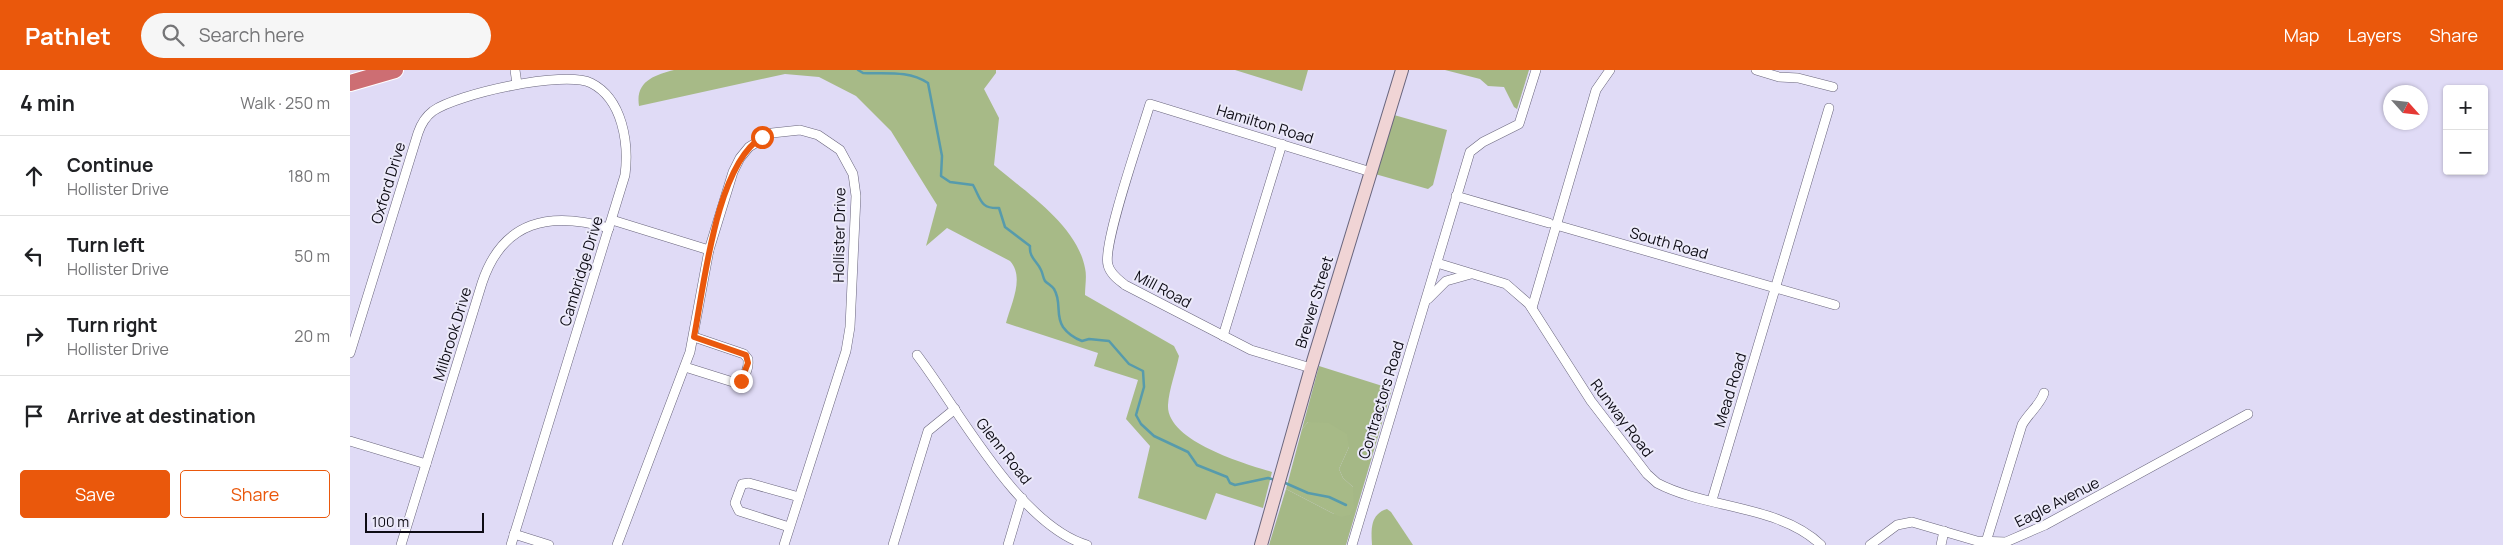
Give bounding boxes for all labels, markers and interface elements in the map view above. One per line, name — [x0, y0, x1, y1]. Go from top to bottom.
search box — [141, 13, 491, 58]
text: Pathlet — [25, 19, 111, 52]
icon: search — [159, 21, 187, 49]
text: Search here — [199, 22, 304, 48]
text: Map — [2284, 23, 2319, 47]
text: Layers — [2347, 23, 2401, 47]
text: Share — [2429, 23, 2478, 47]
north arrow — [2383, 85, 2428, 130]
map controls — [2443, 85, 2488, 175]
button: + — [2443, 85, 2488, 130]
text: 4 min — [20, 89, 75, 117]
text: Walk · 250 m — [240, 92, 330, 114]
street label: Hamilton Road — [1214, 99, 1316, 149]
route start — [751, 126, 774, 149]
button: − — [2443, 130, 2488, 175]
street label: Oxford Drive — [366, 139, 410, 227]
text: Continue — [67, 152, 153, 178]
icon: ahead — [20, 162, 48, 190]
text: 180 m — [288, 165, 330, 187]
text: Hollister Drive — [67, 178, 169, 200]
street label: Hollister Drive — [828, 187, 850, 283]
street label: Cambridge Drive — [554, 213, 608, 329]
street label: South Road — [1627, 222, 1711, 264]
text: Turn left — [67, 232, 145, 258]
icon: left — [20, 242, 48, 270]
text: 50 m — [294, 245, 330, 267]
street label: Brewer Street — [1290, 253, 1338, 351]
text: Hollister Drive — [67, 258, 169, 280]
street label: Mill Road — [1131, 265, 1195, 313]
street label: Milbrook Drive — [428, 284, 476, 383]
text: Turn right — [67, 312, 157, 338]
icon: right — [20, 322, 48, 350]
text: 20 m — [294, 325, 330, 347]
text: Hollister Drive — [67, 338, 169, 360]
street label: Contractors Road — [1353, 338, 1409, 462]
street label: Mead Road — [1709, 350, 1751, 430]
route end — [730, 370, 753, 393]
street label: Runway Road — [1586, 375, 1658, 461]
icon: arrive — [20, 402, 48, 430]
text: Arrive at destination — [67, 403, 256, 429]
street label: Glenn Road — [971, 413, 1037, 489]
button: Save — [20, 470, 170, 518]
button: Share — [180, 470, 330, 518]
street label: Eagle Avenue — [2011, 472, 2103, 532]
scale bar — [365, 510, 484, 533]
text: 100 m — [372, 512, 409, 531]

